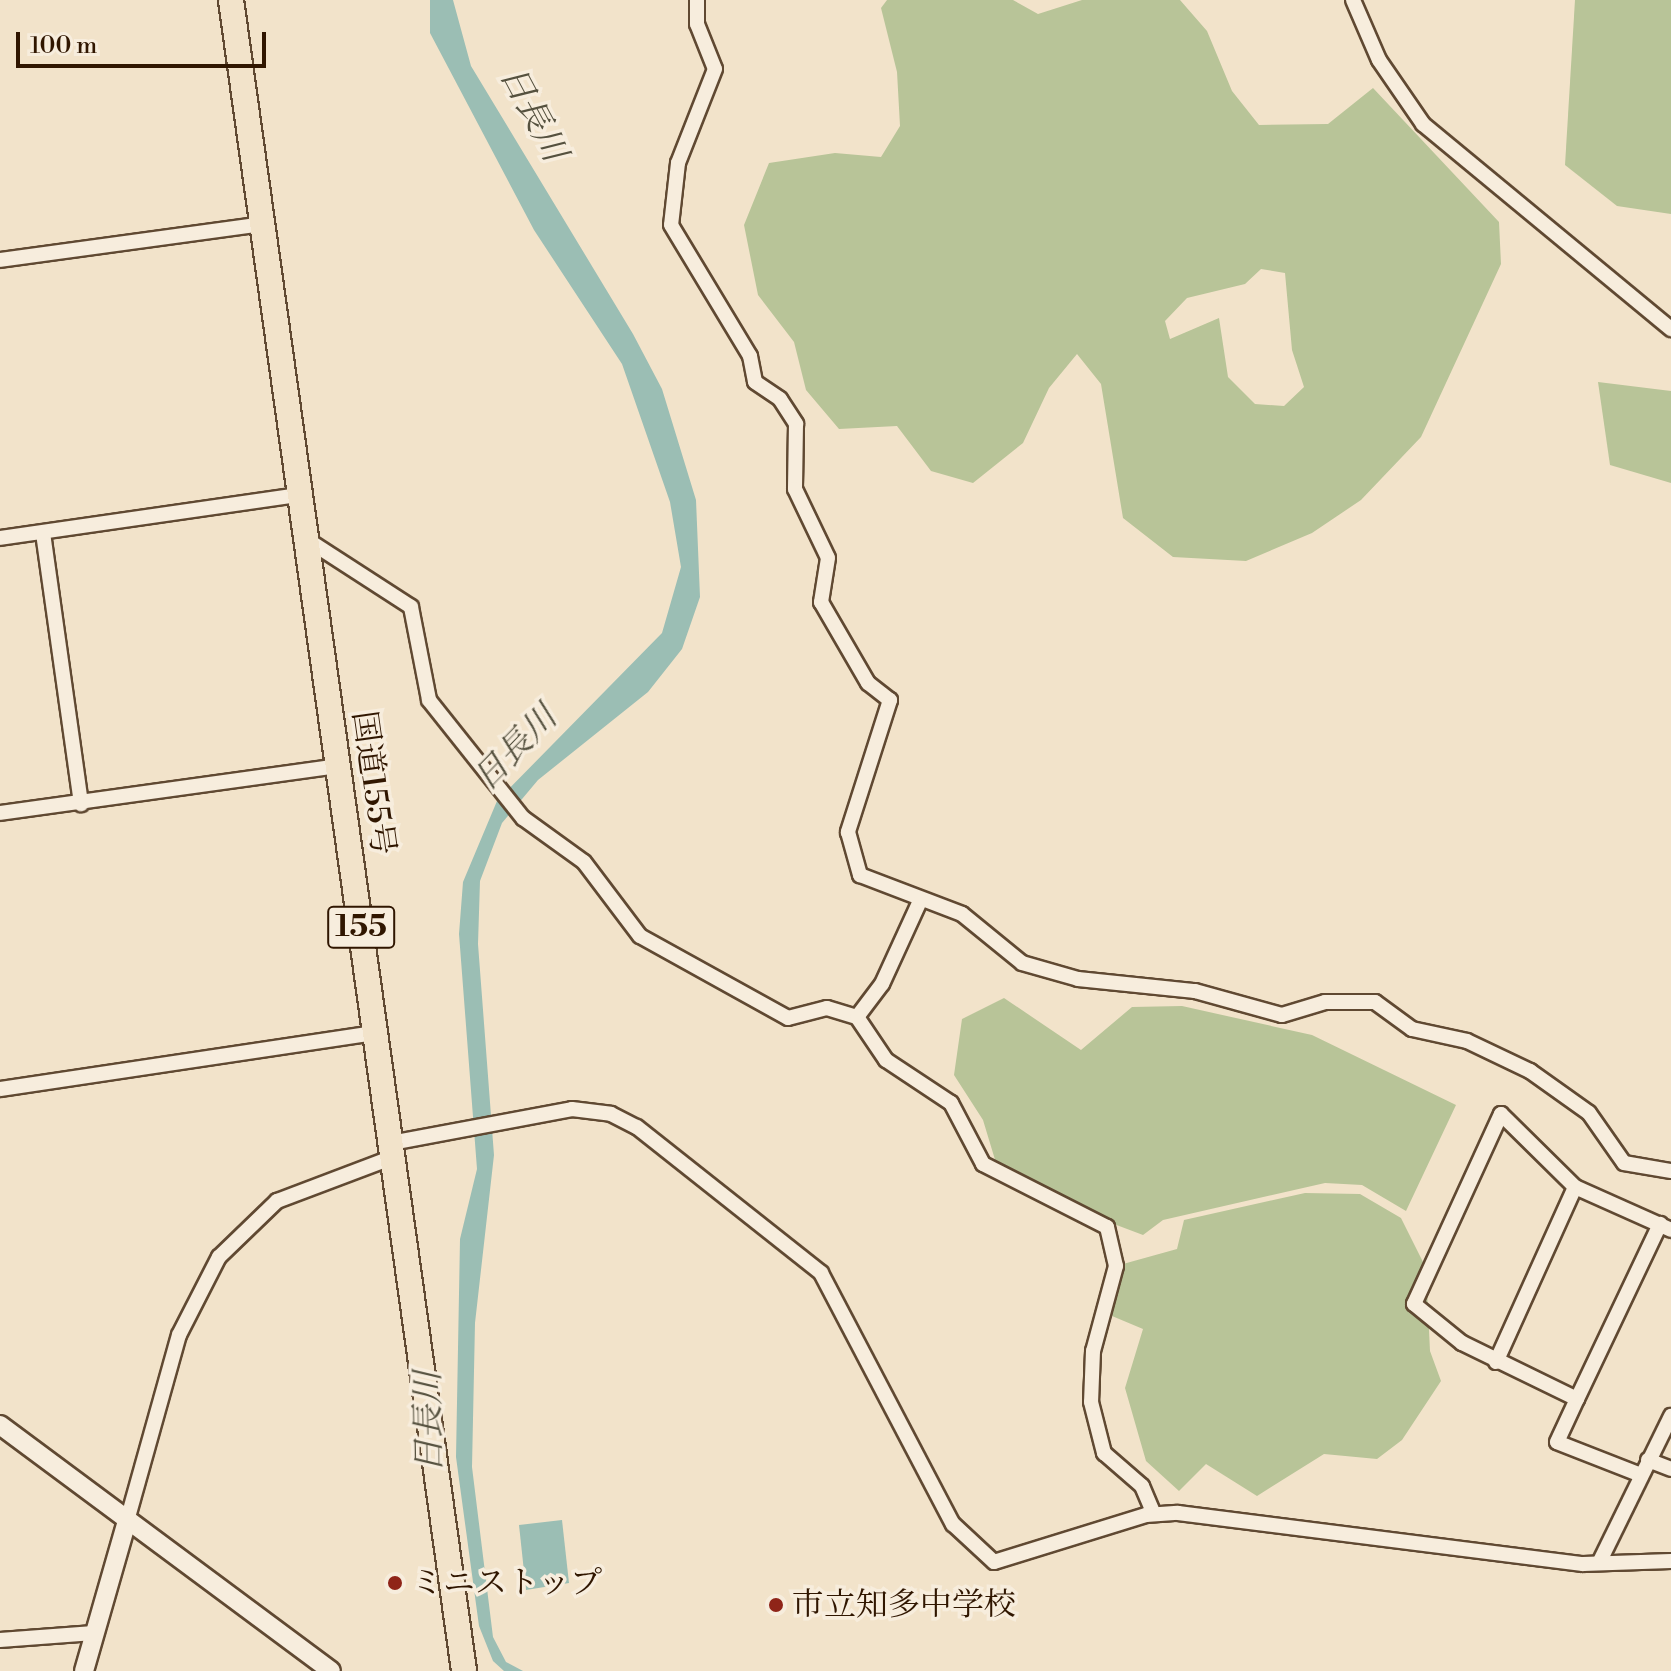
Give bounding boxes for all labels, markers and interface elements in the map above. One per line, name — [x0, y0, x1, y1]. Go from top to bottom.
scale bar — [20, 16, 270, 66]
text: 100 m — [30, 31, 97, 61]
water label: 日長川 — [490, 59, 574, 169]
water label: 日長川 — [466, 698, 566, 800]
street label: 国道155号 — [344, 709, 402, 857]
road number: 155 — [327, 901, 395, 953]
water label: 日長川 — [409, 1371, 451, 1473]
place label: ミニストップ — [411, 1564, 603, 1602]
marker: ミニストップ — [386, 1574, 404, 1592]
place label: 市立知多中学校 — [792, 1586, 1016, 1624]
marker: 市立知多中学校 — [767, 1596, 785, 1614]

